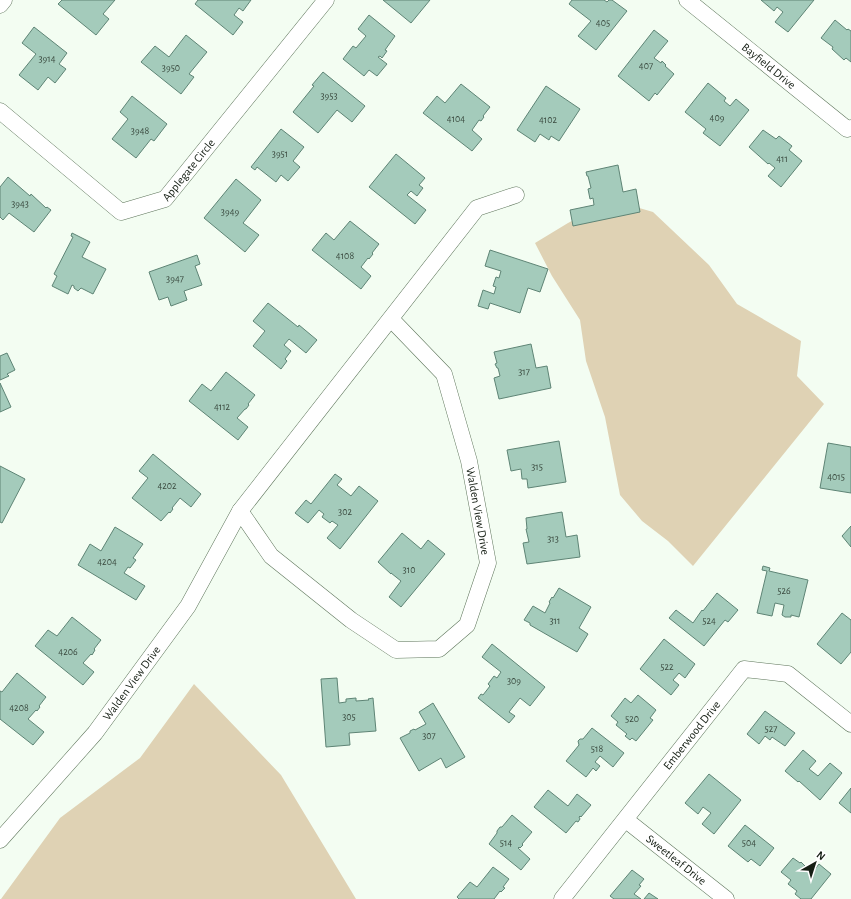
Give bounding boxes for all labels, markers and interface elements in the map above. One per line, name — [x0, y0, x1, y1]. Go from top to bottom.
house number: 405 — [596, 18, 610, 28]
street label: Bayfield Drive — [740, 41, 798, 91]
house number: 3914 — [38, 54, 56, 64]
house number: 407 — [639, 61, 653, 71]
house number: 3950 — [162, 63, 180, 73]
house number: 3953 — [320, 91, 338, 101]
house number: 409 — [710, 113, 725, 123]
house number: 4104 — [447, 114, 465, 124]
house number: 4102 — [539, 115, 557, 125]
house number: 3948 — [131, 126, 149, 136]
street label: Applegate Circle — [160, 137, 217, 203]
house number: 3951 — [272, 149, 288, 159]
house number: 411 — [776, 154, 788, 164]
house number: 3943 — [11, 199, 29, 209]
house number: 3949 — [221, 207, 239, 217]
house number: 4108 — [336, 251, 354, 261]
house number: 3947 — [166, 274, 184, 284]
house number: 317 — [518, 367, 530, 377]
house number: 4112 — [214, 402, 231, 412]
house number: 315 — [531, 462, 543, 472]
street label: Walden View Drive — [464, 466, 492, 556]
house number: 4015 — [827, 472, 845, 482]
house number: 4202 — [157, 481, 177, 491]
house number: 302 — [338, 507, 352, 517]
house number: 313 — [547, 534, 559, 544]
house number: 4204 — [97, 557, 117, 567]
house number: 310 — [403, 565, 415, 575]
house number: 526 — [777, 586, 791, 596]
house number: 311 — [550, 616, 561, 626]
house number: 524 — [702, 616, 716, 626]
street label: Walden View Drive — [100, 644, 163, 722]
house number: 4206 — [58, 647, 78, 657]
house number: 522 — [660, 662, 674, 672]
house number: 309 — [507, 676, 521, 686]
street label: Emberwood Drive — [661, 698, 722, 772]
house number: 4208 — [9, 703, 29, 713]
house number: 305 — [342, 712, 356, 722]
house number: 520 — [625, 714, 639, 724]
house number: 527 — [765, 724, 777, 734]
house number: 307 — [422, 731, 436, 741]
house number: 518 — [591, 744, 603, 754]
street label: Sweetleaf Drive — [644, 832, 709, 887]
house number: 514 — [500, 838, 512, 848]
house number: 504 — [742, 838, 756, 848]
north arrow — [795, 843, 835, 883]
text: N — [815, 849, 827, 862]

